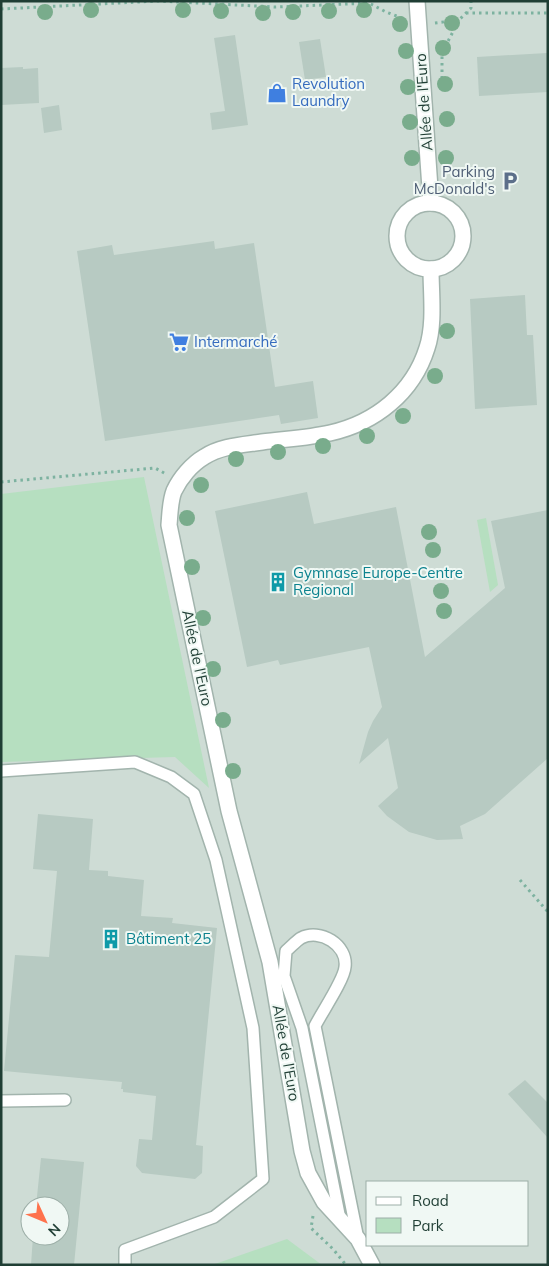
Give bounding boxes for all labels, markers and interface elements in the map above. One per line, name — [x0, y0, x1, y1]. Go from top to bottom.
street label: Allée de l'Euro — [411, 53, 436, 151]
place label: Revolution Laundry — [292, 74, 365, 110]
shop icon: Revolution Laundry — [266, 82, 288, 104]
place label: Parking McDonald's — [414, 162, 495, 198]
parking icon: Parking McDonald's — [499, 170, 521, 192]
supermarket icon: Intermarché — [168, 331, 190, 353]
place label: Intermarché — [194, 332, 277, 351]
place label: Gymnase Europe-Centre Regional — [293, 563, 463, 599]
building icon: Gymnase Europe-Centre Regional — [267, 571, 289, 593]
street label: Allée de l'Euro — [178, 608, 217, 708]
building icon: Bâtiment 25 — [100, 928, 122, 950]
place label: Bâtiment 25 — [126, 929, 211, 948]
street label: Allée de l'Euro — [269, 1003, 304, 1103]
legend — [366, 1181, 529, 1246]
text: Road — [412, 1191, 449, 1210]
north arrow — [20, 1196, 70, 1246]
text: Park — [412, 1216, 444, 1235]
text: N — [44, 1220, 64, 1240]

